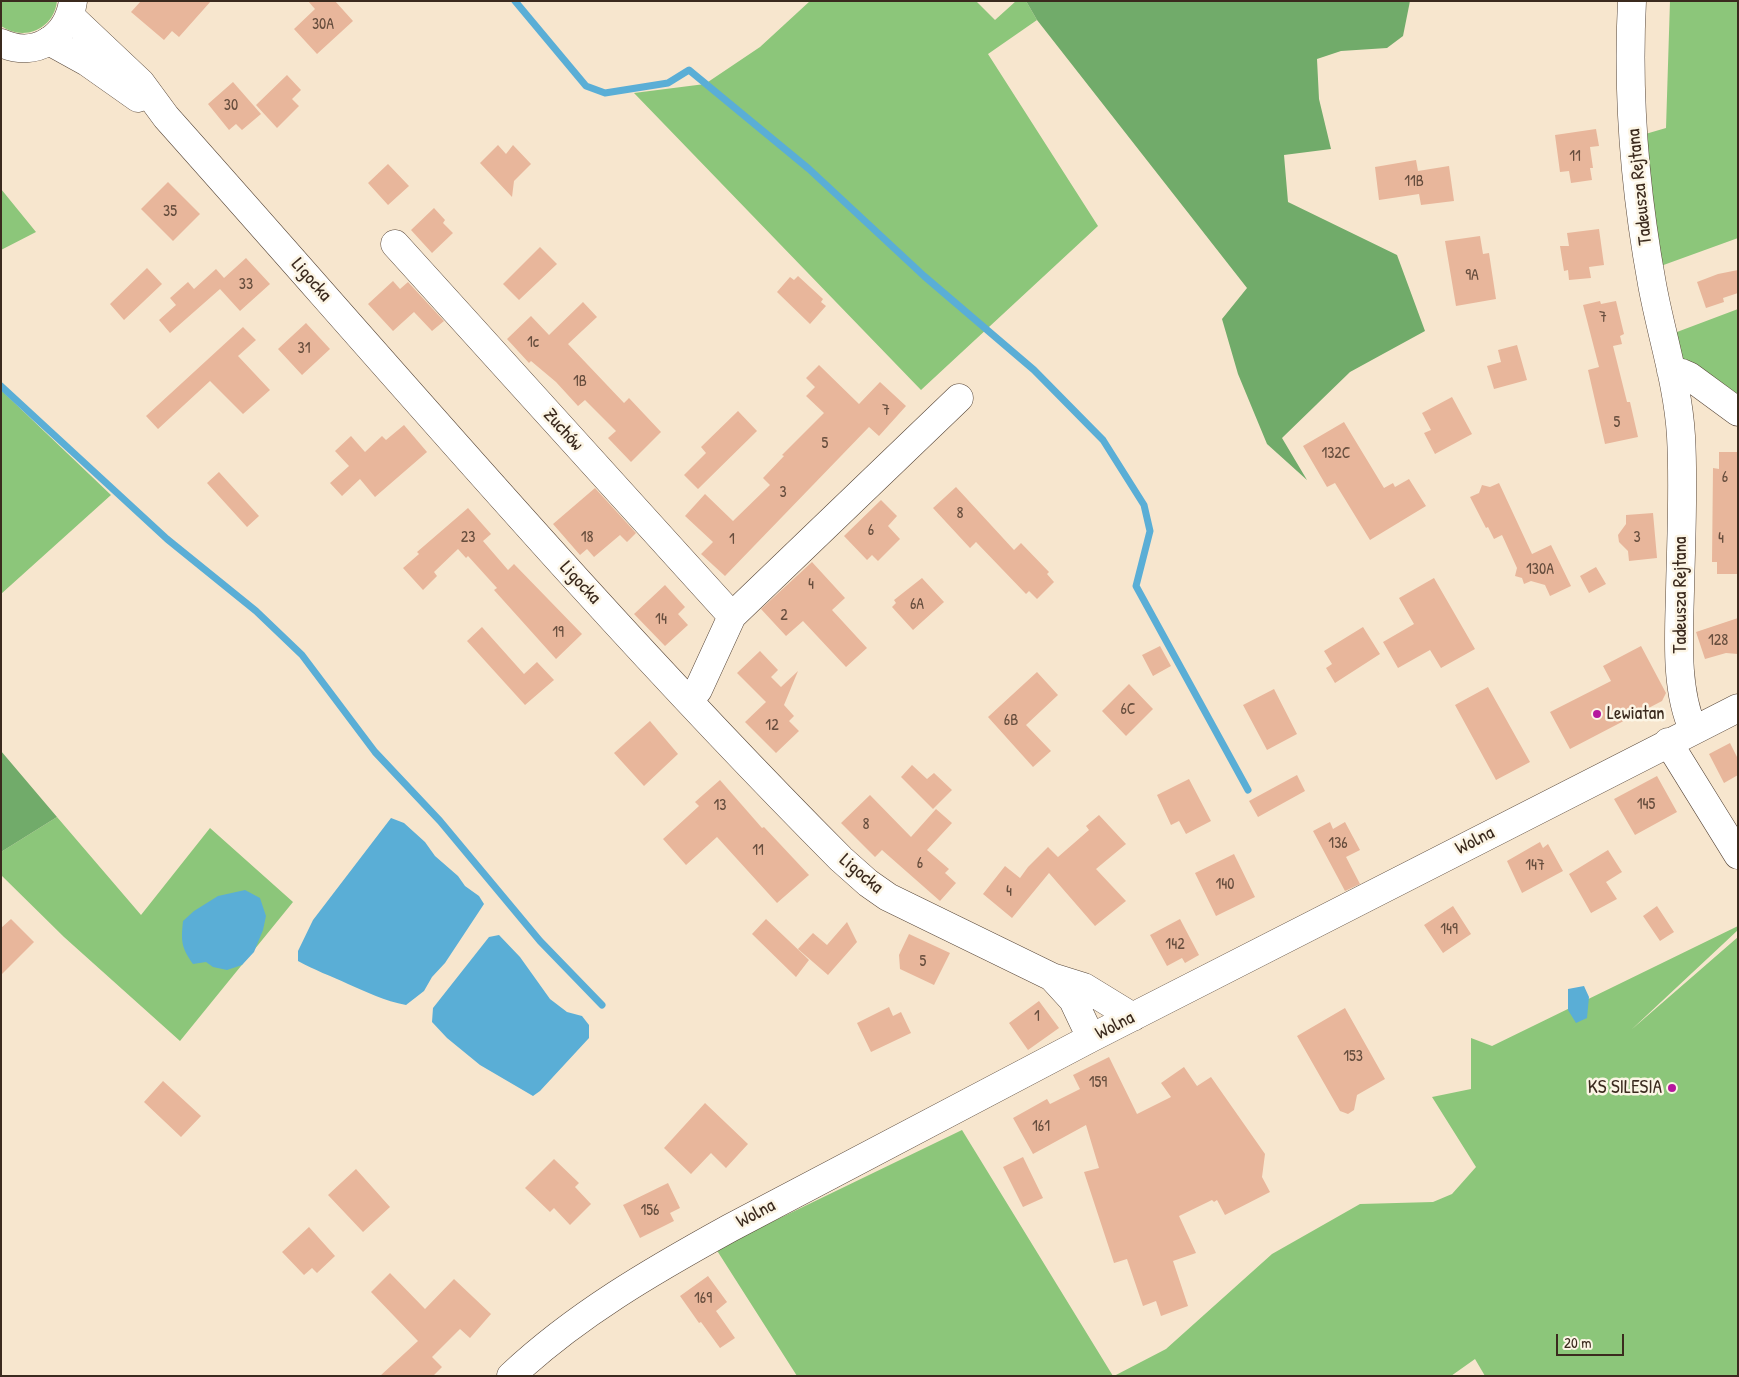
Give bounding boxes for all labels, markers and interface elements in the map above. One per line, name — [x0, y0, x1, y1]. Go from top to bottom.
house number: 30A — [312, 15, 334, 35]
house number: 30 — [224, 96, 238, 116]
street label: Tadeusza Rejtana — [1623, 128, 1657, 246]
house number: 11 — [1569, 147, 1581, 167]
house number: 11B — [1404, 172, 1424, 192]
house number: 35 — [163, 202, 177, 222]
street label: Ligocka — [286, 254, 336, 306]
house number: 9A — [1465, 266, 1479, 286]
house number: 33 — [239, 275, 253, 295]
house number: 7 — [1599, 308, 1607, 328]
house number: 1c — [527, 333, 539, 353]
house number: 31 — [298, 339, 310, 359]
house number: 1B — [573, 372, 587, 392]
house number: 7 — [882, 401, 890, 421]
street label: Zuchów — [538, 404, 588, 456]
house number: 5 — [1614, 413, 1620, 433]
house number: 5 — [822, 434, 828, 454]
house number: 132C — [1321, 444, 1351, 464]
house number: 6 — [1722, 468, 1728, 488]
house number: 3 — [779, 483, 787, 503]
house number: 8 — [957, 504, 963, 524]
house number: 6 — [868, 521, 874, 541]
house number: 23 — [461, 528, 475, 548]
house number: 18 — [581, 528, 593, 548]
house number: 3 — [1633, 528, 1641, 548]
house number: 4 — [1718, 529, 1724, 549]
house number: 1 — [729, 530, 735, 550]
street label: Tadeusza Rejtana — [1670, 537, 1692, 653]
street label: Ligocka — [555, 557, 605, 609]
house number: 130A — [1526, 560, 1554, 580]
house number: 4 — [808, 575, 814, 595]
house number: 6A — [910, 595, 924, 615]
house number: 2 — [780, 606, 788, 626]
house number: 14 — [655, 610, 667, 630]
house number: 19 — [552, 623, 564, 643]
house number: 128 — [1708, 631, 1728, 651]
house number: 6C — [1120, 700, 1136, 720]
place label: Lewiatan — [1607, 703, 1665, 725]
marker: Lewiatan — [1591, 708, 1603, 720]
house number: 6B — [1004, 711, 1018, 731]
house number: 12 — [765, 716, 779, 736]
house number: 145 — [1637, 795, 1655, 815]
house number: 13 — [714, 796, 726, 816]
house number: 8 — [863, 815, 869, 835]
street label: Wolna — [1452, 822, 1498, 860]
house number: 136 — [1328, 834, 1348, 854]
house number: 11 — [752, 841, 764, 861]
street label: Ligocka — [834, 849, 888, 899]
house number: 6 — [917, 854, 923, 874]
house number: 147 — [1525, 856, 1545, 876]
house number: 140 — [1216, 875, 1234, 895]
house number: 4 — [1006, 882, 1012, 902]
house number: 149 — [1440, 920, 1458, 940]
house number: 142 — [1165, 935, 1185, 955]
house number: 5 — [920, 952, 926, 972]
house number: 1 — [1034, 1007, 1040, 1027]
street label: Wolna — [1092, 1007, 1138, 1045]
house number: 153 — [1343, 1047, 1363, 1067]
house number: 159 — [1089, 1073, 1107, 1093]
place label: KS SILESIA — [1588, 1077, 1662, 1099]
marker: KS SILESIA — [1666, 1082, 1678, 1094]
house number: 161 — [1032, 1117, 1050, 1137]
street label: Wolna — [733, 1194, 779, 1234]
house number: 156 — [641, 1201, 659, 1221]
house number: 169 — [694, 1289, 712, 1309]
scale bar — [1559, 1324, 1626, 1356]
text: 20 m — [1564, 1332, 1591, 1353]

